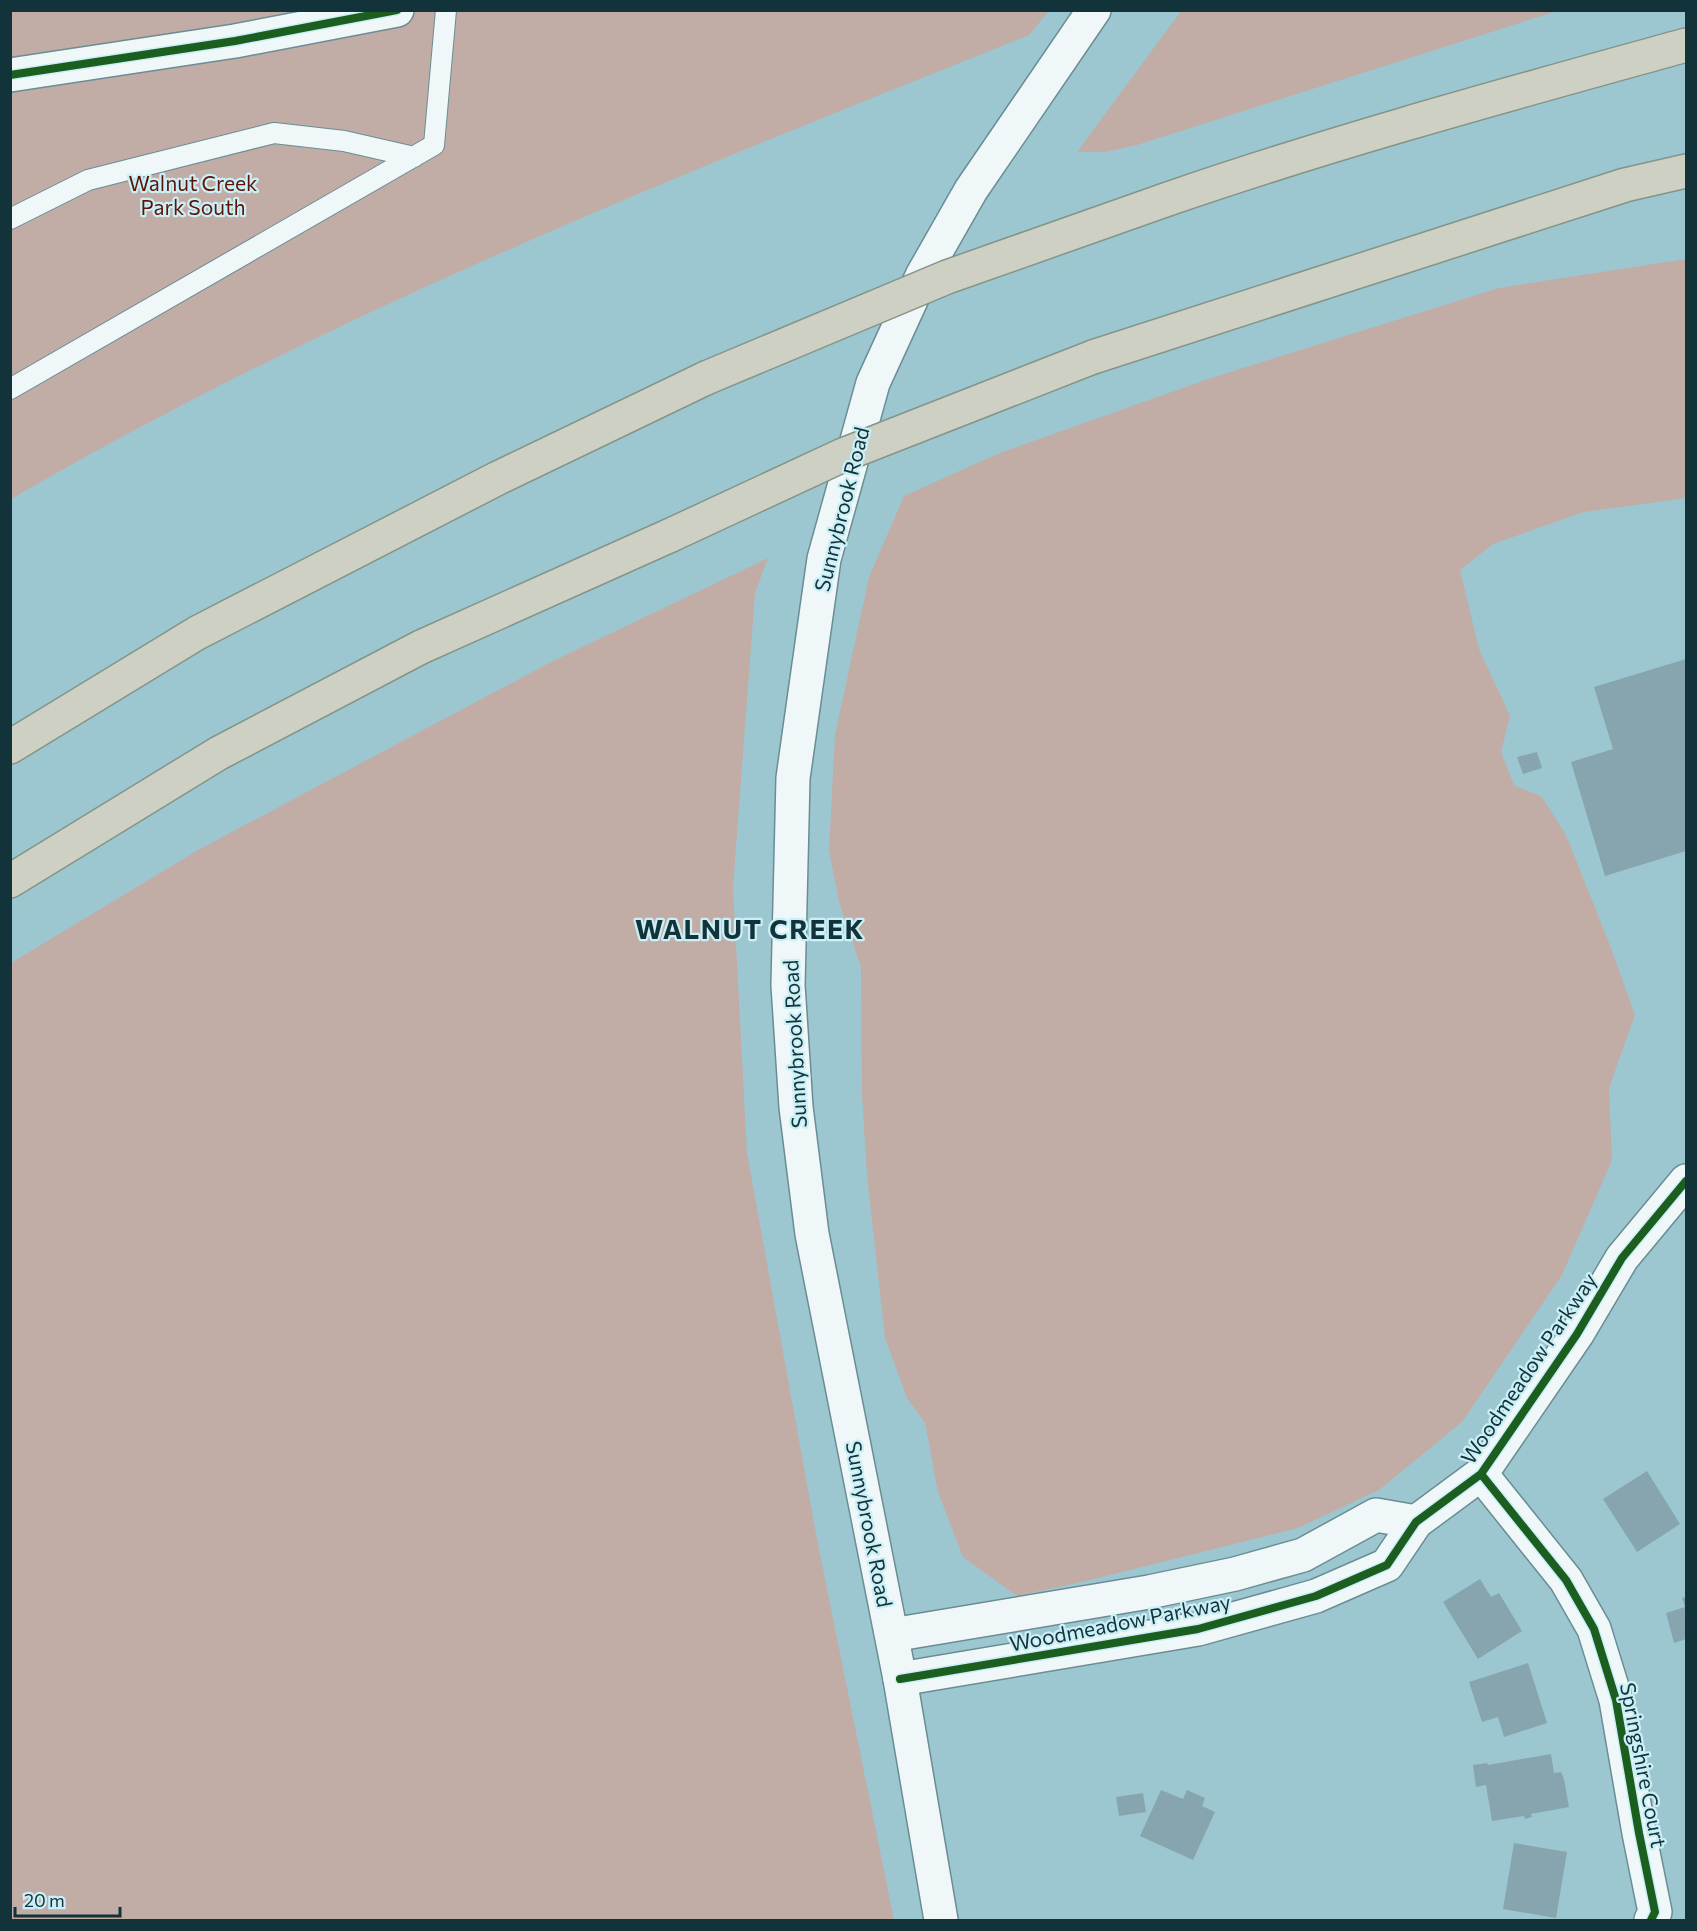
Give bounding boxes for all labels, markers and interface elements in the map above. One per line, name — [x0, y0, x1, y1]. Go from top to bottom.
park label: Walnut Creek Park South — [129, 170, 257, 219]
street label: Sunnybrook Road — [808, 424, 874, 594]
district label: WALNUT CREEK — [635, 912, 865, 945]
street label: Sunnybrook Road — [777, 959, 811, 1129]
street label: Woodmeadow Parkway — [1455, 1268, 1601, 1468]
street label: Sunnybrook Road — [842, 1439, 898, 1609]
street label: Woodmeadow Parkway — [1007, 1588, 1233, 1656]
street label: Springshire Court — [1616, 1680, 1672, 1850]
scale bar — [15, 1880, 120, 1918]
text: 20 m — [24, 1889, 65, 1911]

